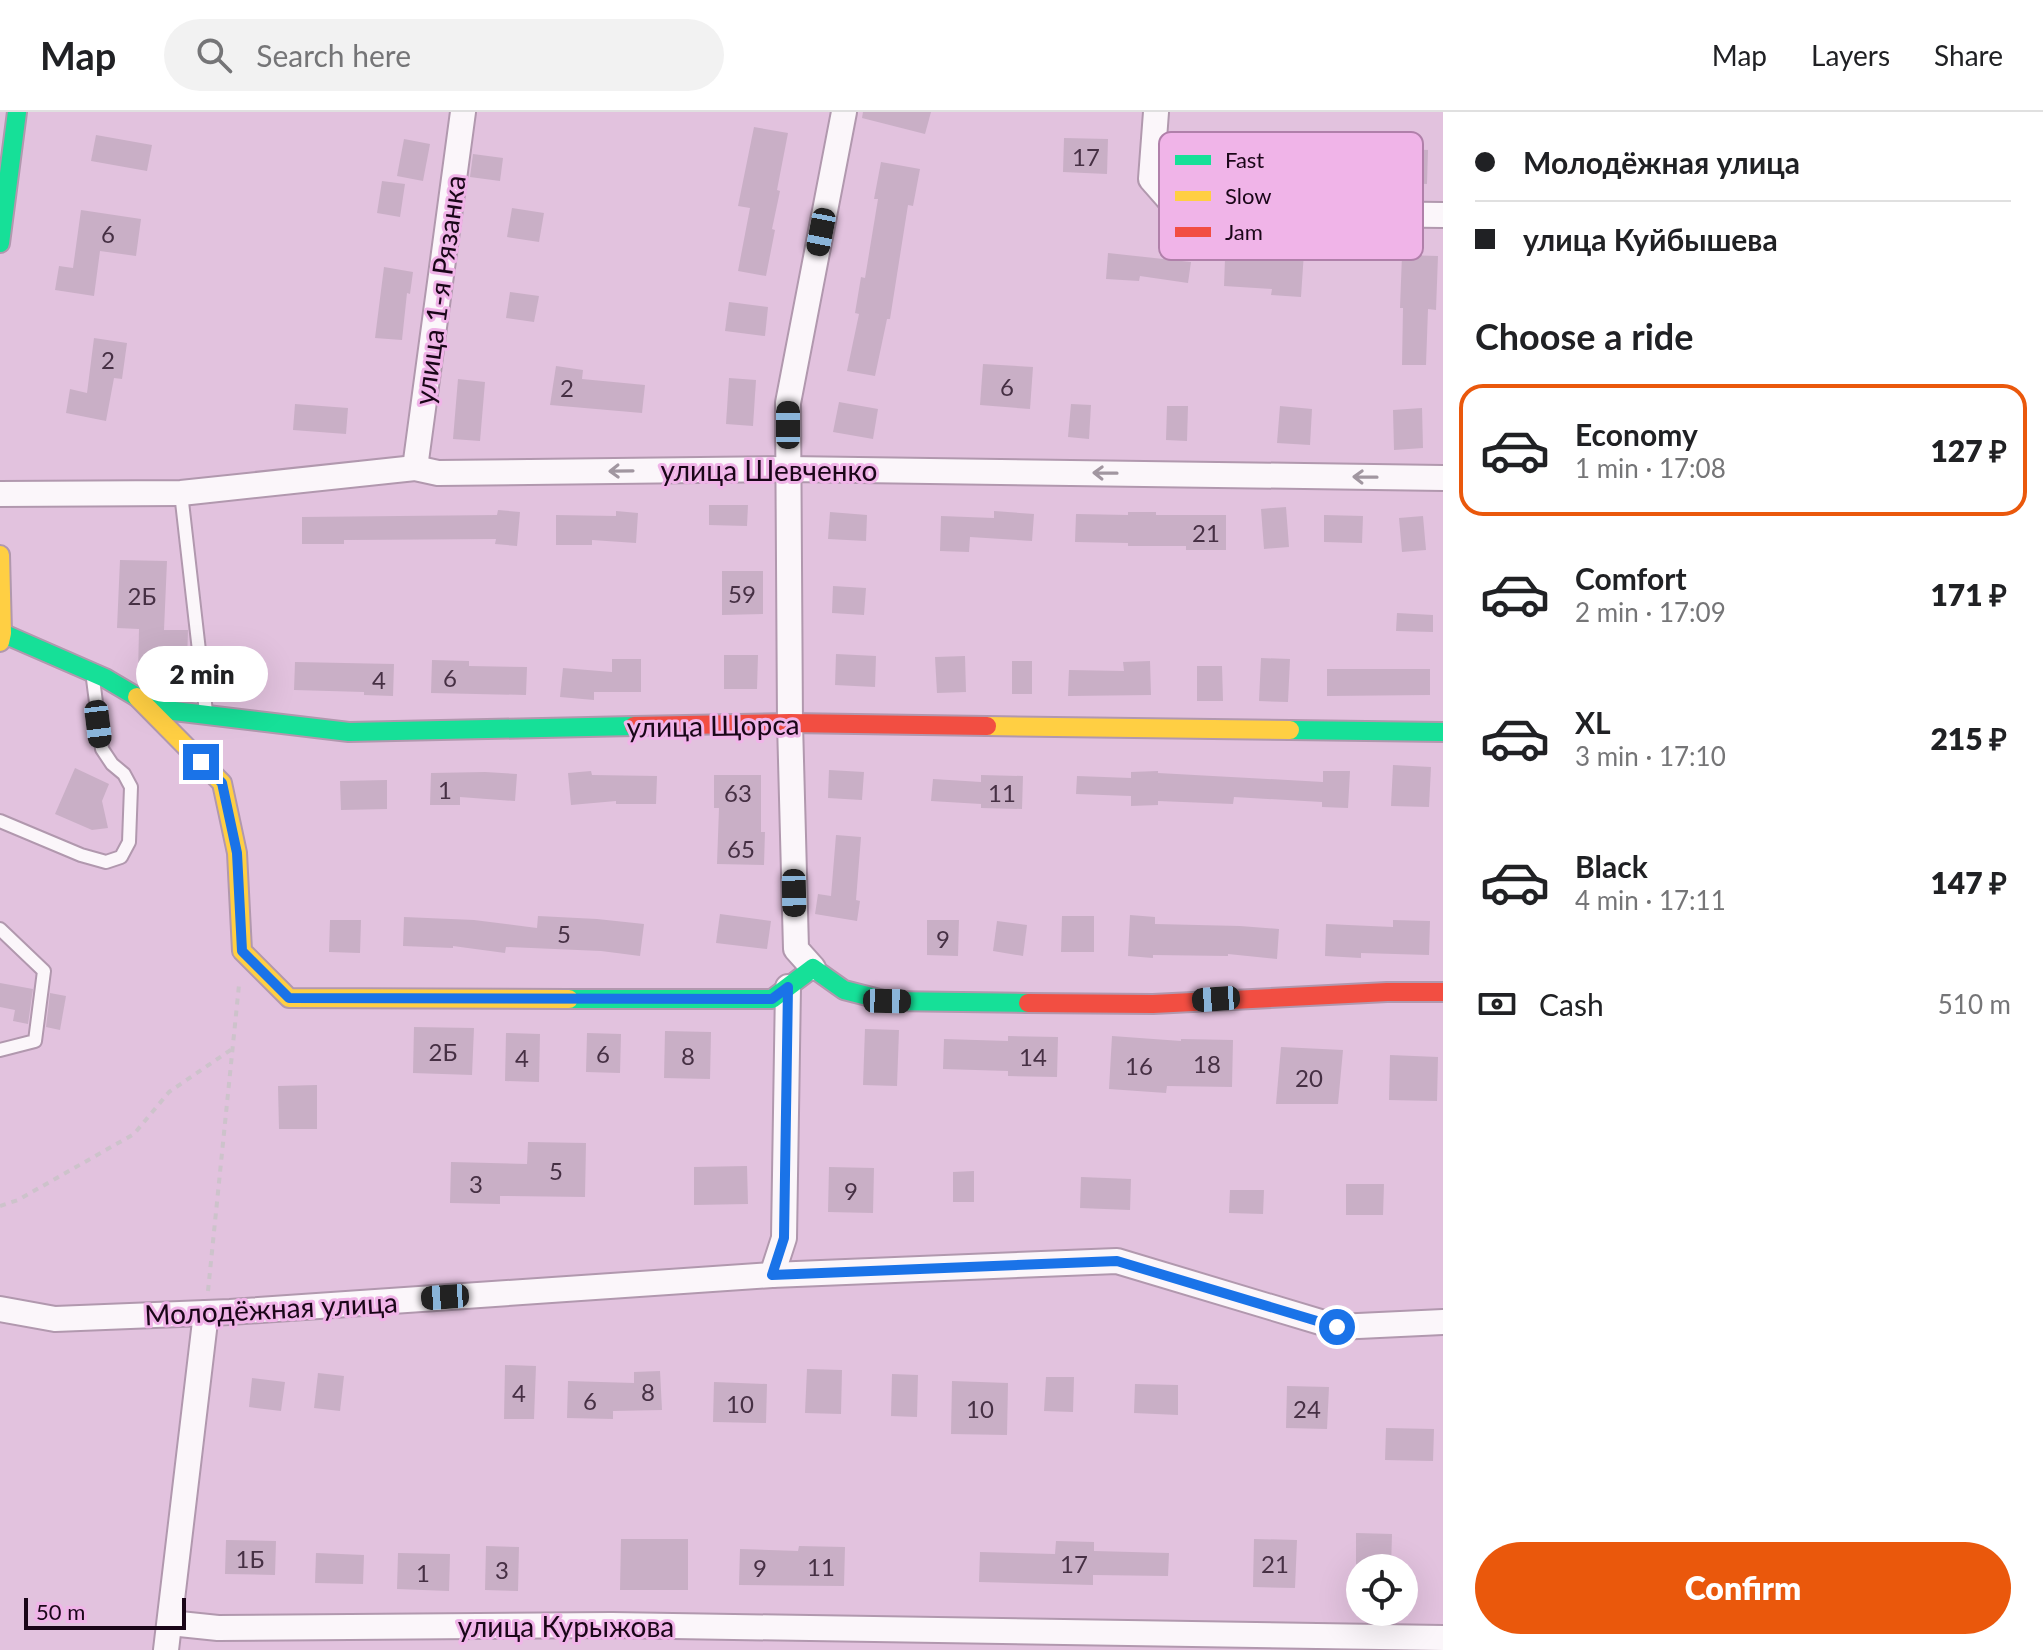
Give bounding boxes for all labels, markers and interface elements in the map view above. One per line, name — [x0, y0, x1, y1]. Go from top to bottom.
search box — [164, 19, 724, 91]
text: Map — [40, 32, 116, 78]
icon: search — [192, 33, 236, 77]
text: Search here — [256, 37, 411, 73]
text: Map — [1712, 38, 1767, 72]
text: Layers — [1811, 38, 1890, 72]
text: Share — [1934, 38, 2003, 72]
legend — [1159, 132, 1423, 260]
house number: 17 — [1072, 142, 1100, 171]
text: Молодёжная улица — [1523, 144, 1800, 180]
text: Fast — [1225, 146, 1264, 173]
street label: улица 1-я Рязанка — [406, 173, 472, 407]
text: Slow — [1225, 182, 1272, 209]
car — [805, 206, 837, 258]
text: Jam — [1225, 218, 1263, 245]
house number: 6 — [101, 219, 115, 248]
text: улица Куйбышева — [1523, 221, 1778, 257]
text: Choose a ride — [1475, 314, 1694, 358]
house number: 2 — [101, 345, 115, 374]
house number: 6 — [1000, 372, 1014, 401]
house number: 2 — [560, 373, 574, 402]
car — [776, 401, 800, 449]
icon: car — [1479, 414, 1551, 486]
text: Economy — [1575, 416, 1698, 452]
text: 127 ₽ — [1930, 432, 2007, 468]
text: 1 min · 17:08 — [1575, 452, 1726, 484]
street label: улица Шевченко — [661, 453, 877, 487]
one-way arrow — [608, 463, 635, 478]
one-way arrow — [1092, 465, 1119, 481]
one-way arrow — [1352, 469, 1379, 485]
house number: 21 — [1192, 518, 1220, 547]
icon: car — [1479, 558, 1551, 630]
text: Comfort — [1575, 560, 1687, 596]
text: 171 ₽ — [1930, 576, 2007, 612]
house number: 59 — [728, 579, 756, 608]
house number: 2Б — [128, 581, 156, 610]
text: 2 min · 17:09 — [1575, 596, 1726, 628]
callout: 2 min — [135, 646, 267, 702]
text: 2 min — [170, 658, 234, 690]
house number: 6 — [443, 663, 457, 692]
house number: 4 — [372, 665, 386, 694]
car — [83, 699, 113, 749]
icon: car — [1479, 702, 1551, 774]
text: XL — [1575, 704, 1611, 740]
street label: улица Щорса — [626, 706, 800, 744]
text: 215 ₽ — [1930, 720, 2007, 756]
text: 3 min · 17:10 — [1575, 740, 1726, 772]
route end — [183, 744, 219, 780]
house number: 1 — [438, 775, 452, 804]
house number: 63 — [724, 778, 752, 807]
house number: 11 — [988, 778, 1016, 807]
house number: 65 — [727, 834, 755, 863]
icon: car — [1479, 846, 1551, 918]
text: Black — [1575, 848, 1648, 884]
text: 147 ₽ — [1930, 864, 2007, 900]
car — [782, 869, 806, 917]
text: 4 min · 17:11 — [1575, 884, 1726, 916]
house number: 5 — [557, 919, 571, 948]
house number: 9 — [936, 924, 950, 953]
icon: cash — [1475, 982, 1519, 1026]
car — [1191, 985, 1241, 1013]
text: Cash — [1539, 986, 1604, 1022]
text: 510 m — [1938, 988, 2011, 1020]
car — [863, 989, 911, 1013]
house number: 2Б — [429, 1037, 457, 1066]
house number: 6 — [596, 1039, 610, 1068]
house number: 8 — [681, 1041, 695, 1070]
house number: 14 — [1019, 1042, 1047, 1071]
house number: 4 — [515, 1043, 529, 1072]
house number: 18 — [1193, 1049, 1221, 1078]
house number: 16 — [1125, 1051, 1153, 1080]
house number: 20 — [1295, 1063, 1323, 1092]
house number: 5 — [549, 1156, 563, 1185]
house number: 3 — [469, 1169, 483, 1198]
house number: 9 — [844, 1176, 858, 1205]
car — [420, 1283, 470, 1311]
street label: Молодёжная улица — [143, 1284, 399, 1332]
route start — [1319, 1309, 1355, 1345]
house number: 8 — [641, 1377, 655, 1406]
house number: 4 — [512, 1378, 526, 1407]
house number: 6 — [583, 1386, 597, 1415]
house number: 10 — [726, 1389, 754, 1418]
house number: 10 — [966, 1394, 994, 1423]
house number: 24 — [1293, 1394, 1321, 1423]
button: Confirm — [1475, 1542, 2011, 1634]
house number: 1Б — [236, 1544, 264, 1573]
house number: 17 — [1060, 1549, 1088, 1578]
house number: 21 — [1261, 1549, 1289, 1578]
house number: 11 — [807, 1552, 835, 1581]
house number: 9 — [753, 1553, 767, 1582]
map controls — [1346, 1554, 1418, 1626]
button: locate — [1346, 1554, 1418, 1626]
house number: 3 — [495, 1555, 509, 1584]
house number: 1 — [416, 1558, 430, 1587]
scale bar — [24, 1594, 186, 1630]
text: 50 m — [36, 1598, 85, 1625]
street label: улица Курыжова — [458, 1609, 674, 1643]

